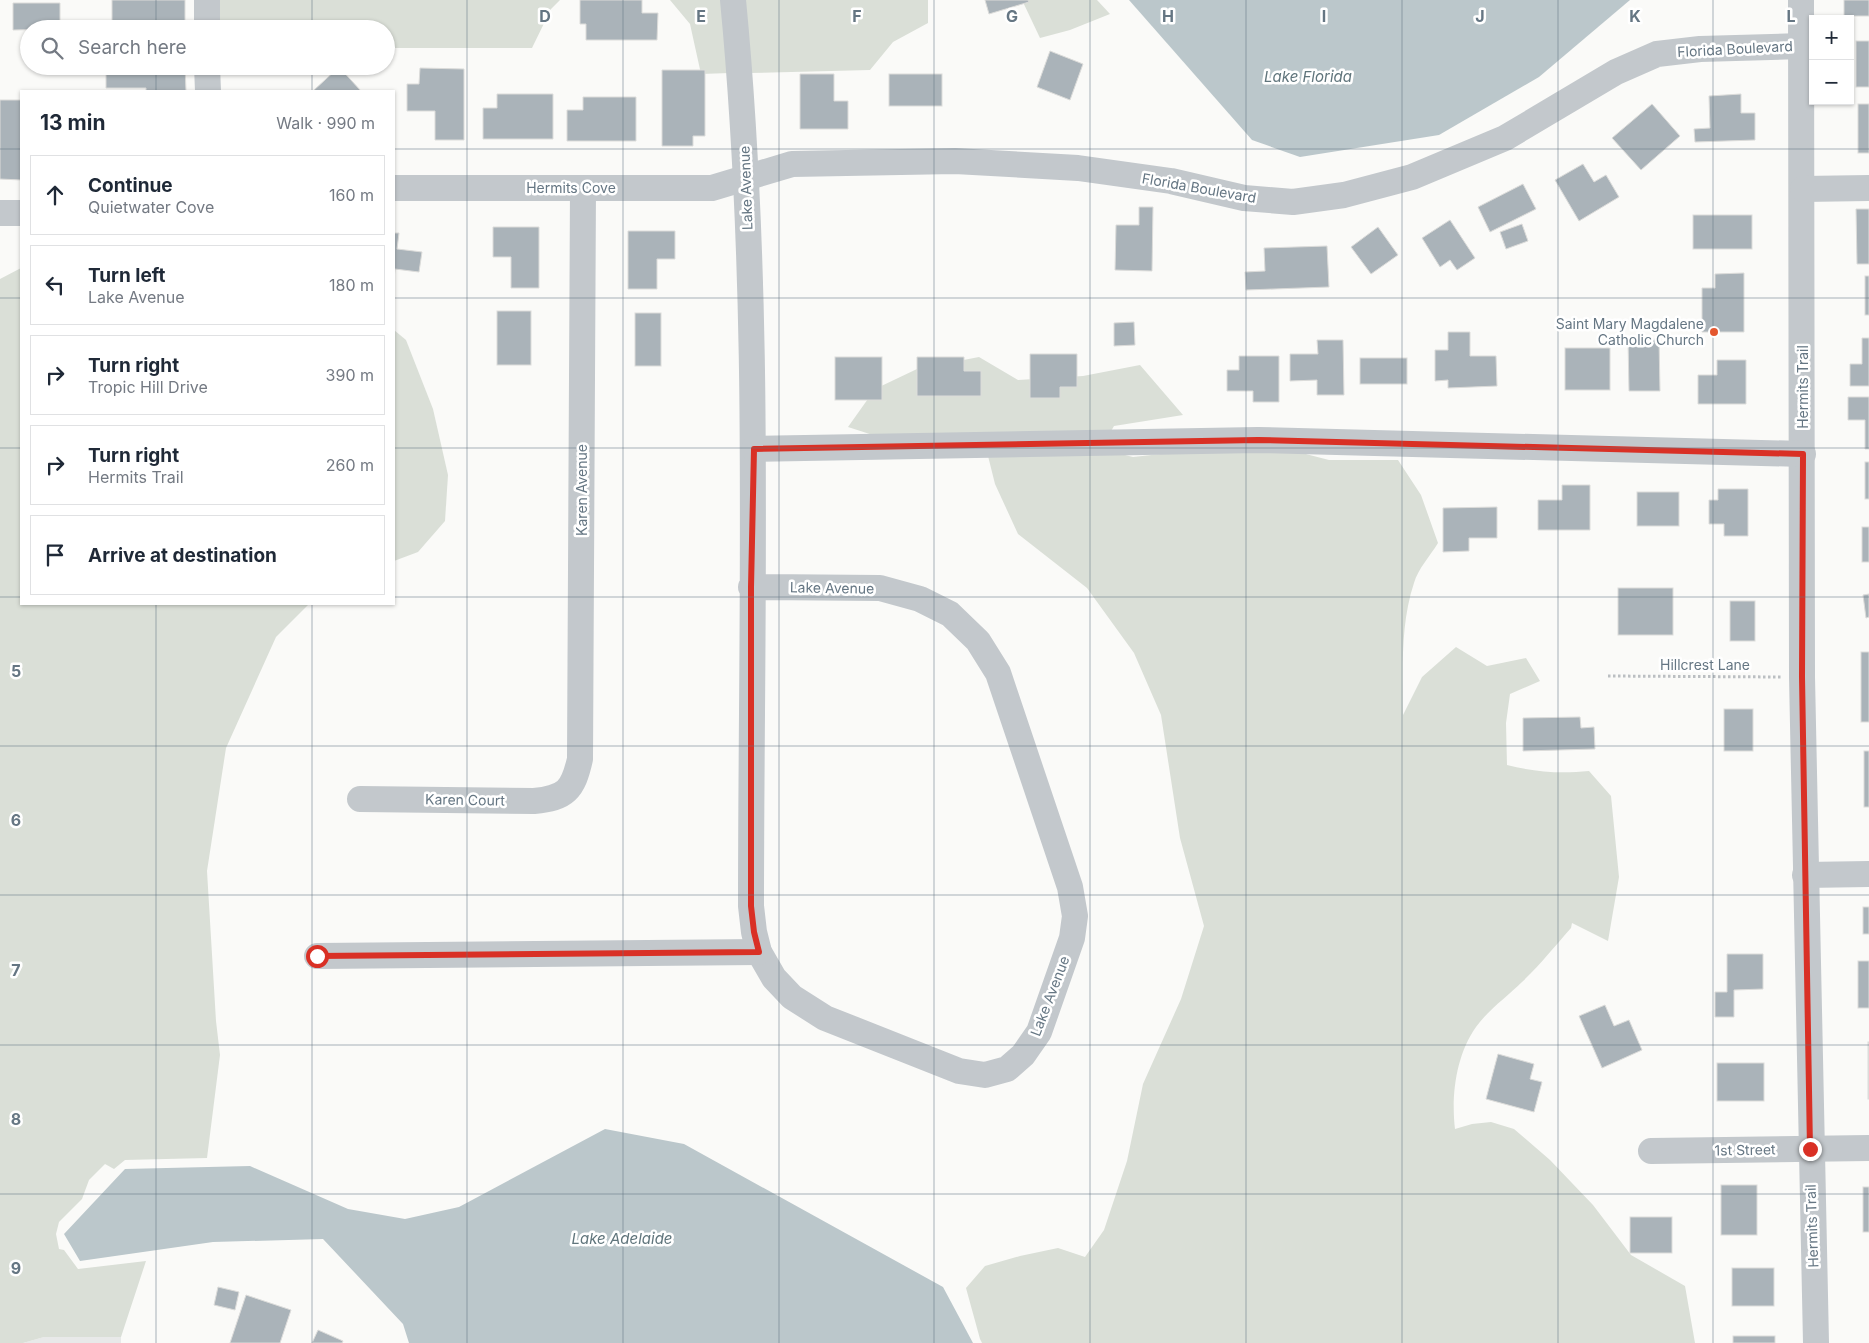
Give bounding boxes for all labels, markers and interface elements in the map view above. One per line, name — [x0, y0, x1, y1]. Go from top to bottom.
text: D — [539, 6, 551, 26]
text: E — [696, 6, 706, 26]
text: F — [852, 6, 862, 26]
text: G — [1006, 6, 1018, 26]
text: H — [1162, 6, 1174, 26]
text: I — [1322, 6, 1326, 26]
text: J — [1475, 6, 1485, 26]
text: K — [1629, 6, 1641, 26]
text: L — [1786, 6, 1796, 26]
map controls — [1809, 15, 1854, 105]
button: + — [1809, 15, 1854, 60]
search box — [20, 20, 395, 75]
icon: search — [38, 34, 66, 62]
text: Search here — [78, 36, 187, 59]
street label: Florida Boulevard — [1677, 37, 1793, 60]
button: − — [1809, 60, 1854, 105]
water label: Lake Florida — [1264, 67, 1352, 86]
text: 13 min — [40, 110, 106, 135]
text: Walk · 990 m — [276, 113, 375, 133]
street label: Lake Avenue — [736, 146, 755, 231]
street label: Florida Boulevard — [1141, 169, 1258, 206]
text: Continue — [88, 174, 173, 197]
street label: Hermits Cove — [526, 179, 616, 196]
icon: ahead — [41, 181, 69, 209]
text: 160 m — [329, 185, 374, 205]
text: Quietwater Cove — [88, 197, 214, 217]
text: Turn left — [88, 264, 166, 287]
icon: left — [41, 271, 69, 299]
text: 180 m — [329, 275, 374, 295]
text: Lake Avenue — [88, 287, 184, 307]
place label: Saint Mary Magdalene Catholic Church — [1556, 315, 1704, 348]
marker: Saint Mary Magdalene Catholic Church — [1708, 326, 1720, 338]
street label: Hermits Trail — [1794, 345, 1811, 429]
text: Turn right — [88, 354, 179, 377]
icon: right — [41, 361, 69, 389]
text: 390 m — [326, 365, 374, 385]
text: Tropic Hill Drive — [88, 377, 208, 397]
text: Turn right — [88, 444, 179, 467]
street label: Karen Avenue — [573, 444, 590, 536]
icon: right — [41, 451, 69, 479]
text: 260 m — [326, 455, 374, 475]
text: Hermits Trail — [88, 467, 184, 487]
icon: arrive — [41, 541, 69, 569]
text: Arrive at destination — [88, 544, 277, 567]
street label: Lake Avenue — [790, 578, 874, 597]
street label: Hillcrest Lane — [1660, 656, 1750, 673]
text: 5 — [11, 661, 21, 681]
street label: Karen Court — [425, 790, 505, 809]
text: 6 — [11, 810, 21, 830]
route start — [306, 945, 329, 968]
street label: Lake Avenue — [1026, 953, 1073, 1038]
text: 7 — [11, 960, 21, 980]
text: 8 — [11, 1109, 21, 1129]
route end — [1799, 1138, 1822, 1161]
street label: 1st Street — [1714, 1140, 1776, 1159]
street label: Hermits Trail — [1802, 1184, 1821, 1268]
water label: Lake Adelaide — [572, 1229, 672, 1248]
text: 9 — [11, 1258, 21, 1278]

